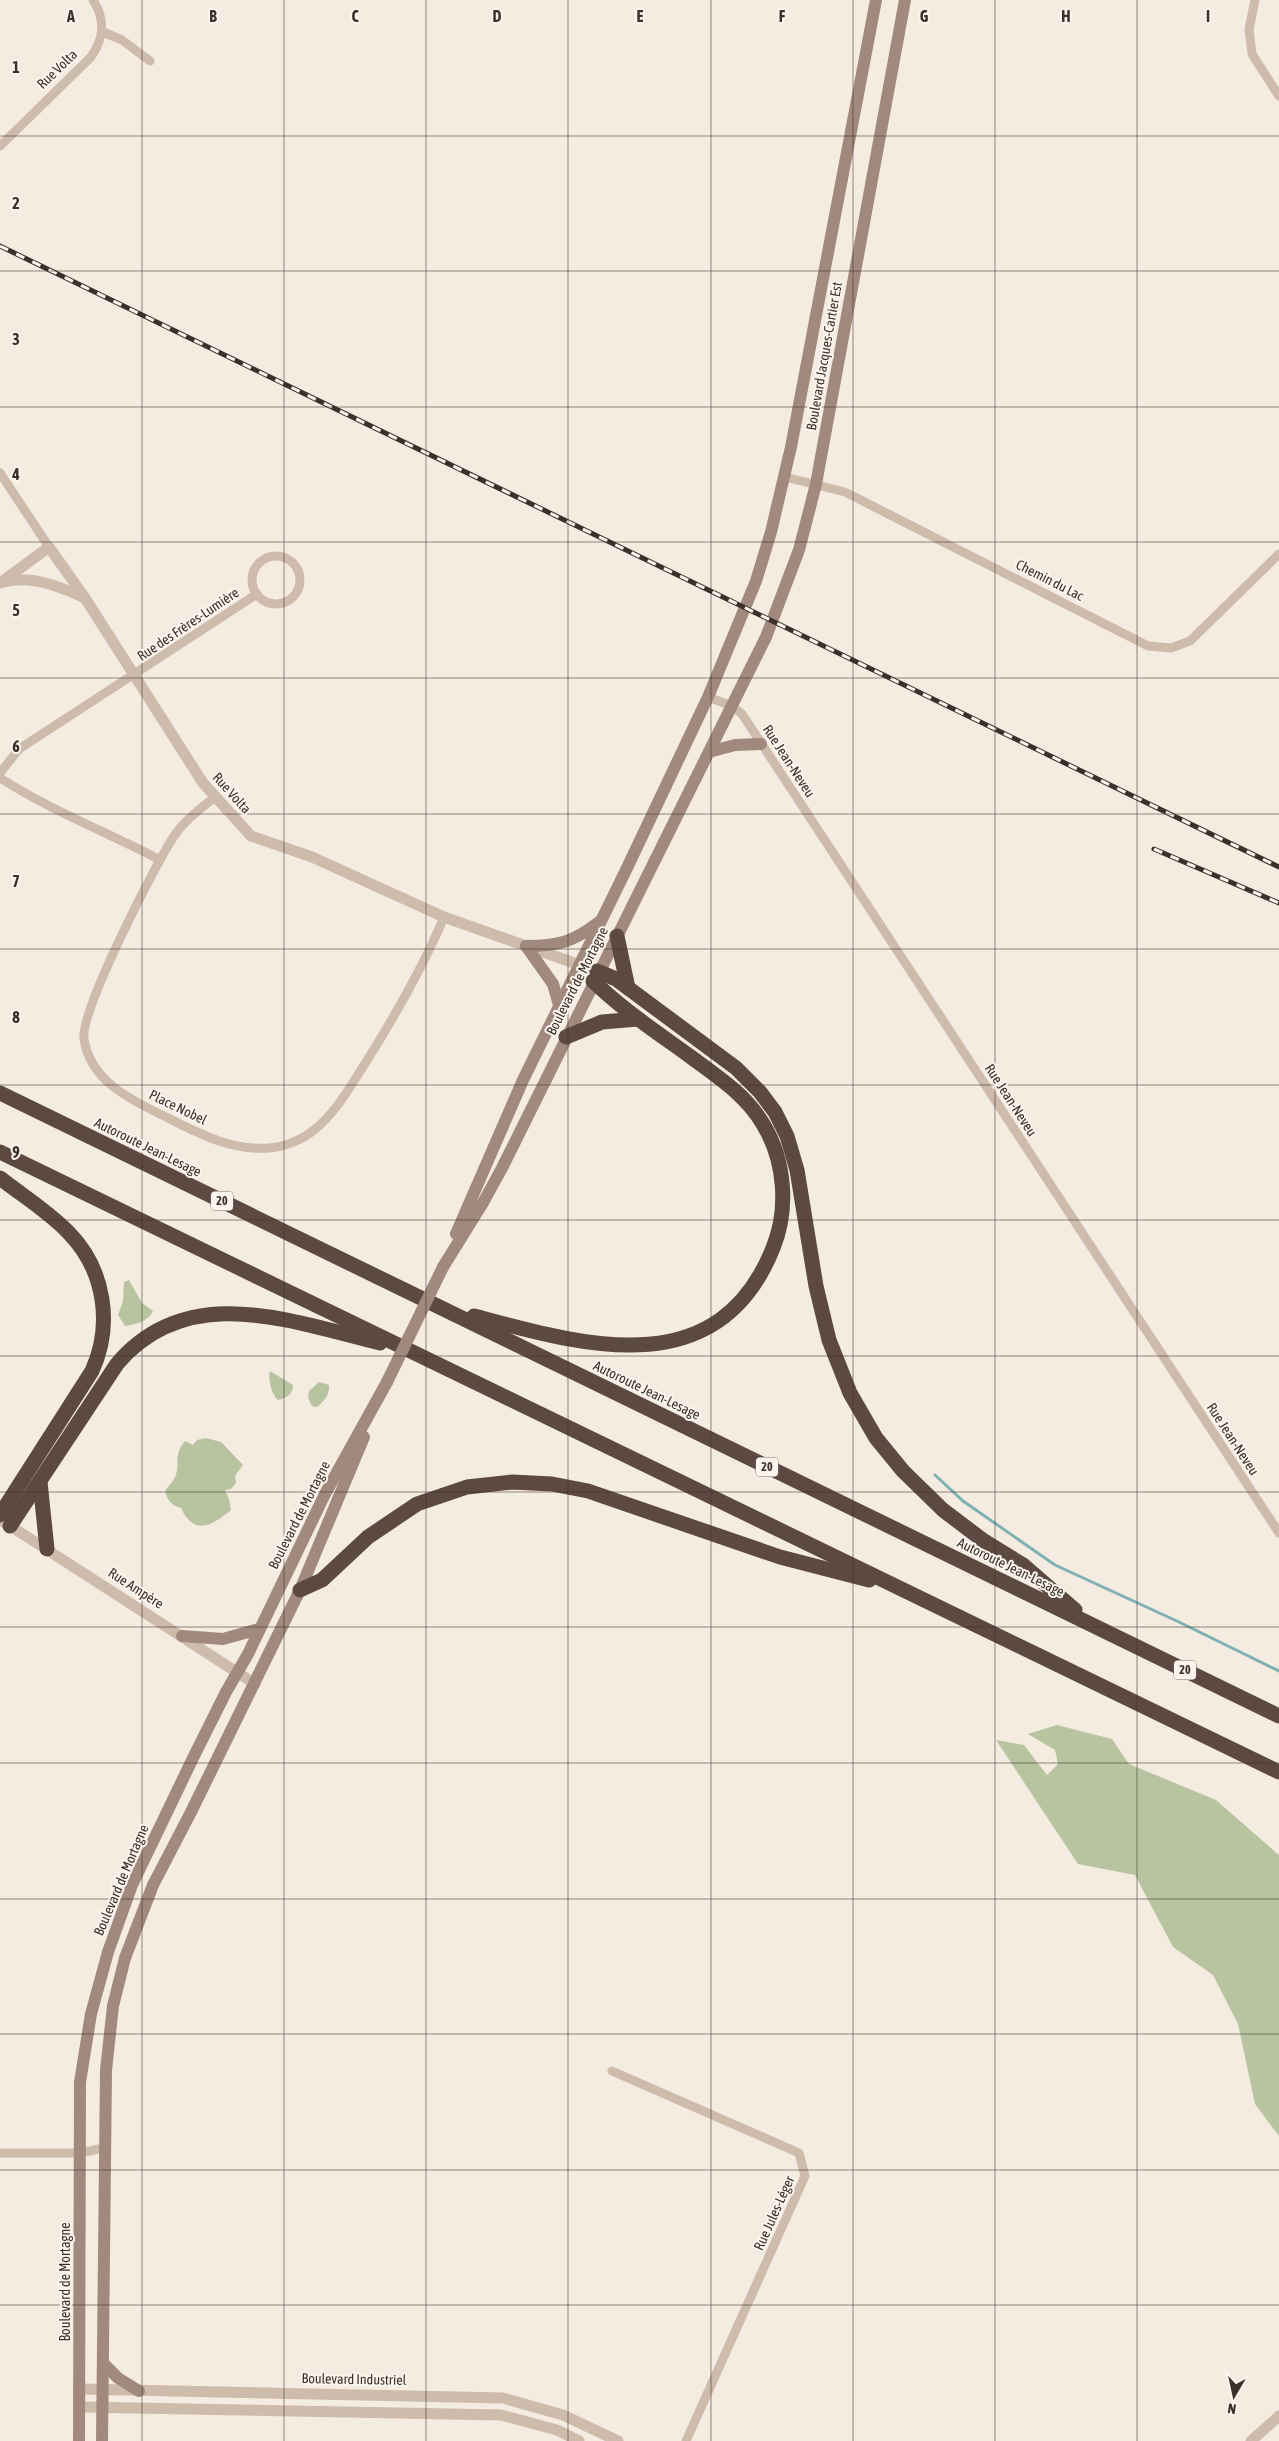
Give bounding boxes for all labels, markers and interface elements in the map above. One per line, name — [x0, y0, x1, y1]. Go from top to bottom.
text: A — [66, 7, 75, 25]
text: B — [209, 7, 217, 25]
text: C — [351, 7, 359, 25]
text: D — [493, 7, 502, 25]
text: E — [637, 7, 644, 25]
text: F — [779, 7, 786, 25]
text: G — [920, 7, 929, 25]
text: H — [1061, 7, 1071, 25]
text: I — [1206, 7, 1210, 25]
street label: Rue Volta — [34, 46, 80, 92]
text: 1 — [12, 58, 20, 76]
text: 2 — [12, 194, 20, 212]
street label: Boulevard Jacques-Cartier Est — [803, 281, 845, 431]
text: 3 — [12, 330, 20, 348]
text: 4 — [11, 465, 20, 483]
street label: Chemin du Lac — [1013, 556, 1087, 604]
street label: Rue des Frères-Lumière — [134, 584, 242, 664]
text: 5 — [12, 601, 20, 619]
street label: Rue Jean-Neveu — [760, 722, 818, 800]
text: 6 — [12, 737, 20, 755]
street label: Rue Volta — [210, 769, 254, 817]
text: 7 — [12, 872, 20, 890]
street label: Boulevard de Mortagne — [543, 924, 611, 1038]
text: 8 — [12, 1008, 20, 1026]
street label: Rue Jean-Neveu — [982, 1061, 1040, 1139]
street label: Place Nobel — [147, 1086, 210, 1128]
street label: Autoroute Jean-Lesage — [92, 1114, 204, 1180]
text: 9 — [12, 1143, 20, 1161]
road number: 20 — [211, 1192, 233, 1210]
street label: Autoroute Jean-Lesage — [591, 1357, 703, 1423]
street label: Rue Jean-Neveu — [1204, 1400, 1262, 1478]
street label: Boulevard de Mortagne — [265, 1458, 333, 1572]
road number: 20 — [756, 1458, 778, 1476]
street label: Autoroute Jean-Lesage — [955, 1534, 1067, 1600]
street label: Rue Ampère — [105, 1564, 167, 1612]
road number: 20 — [1174, 1660, 1196, 1680]
street label: Boulevard de Mortagne — [90, 1822, 152, 1938]
street label: Rue Jules-Léger — [750, 2173, 798, 2253]
street label: Boulevard de Mortagne — [57, 2222, 73, 2342]
street label: Boulevard Industriel — [302, 2370, 407, 2388]
north arrow — [1209, 2371, 1259, 2421]
text: N — [1227, 2400, 1237, 2417]

